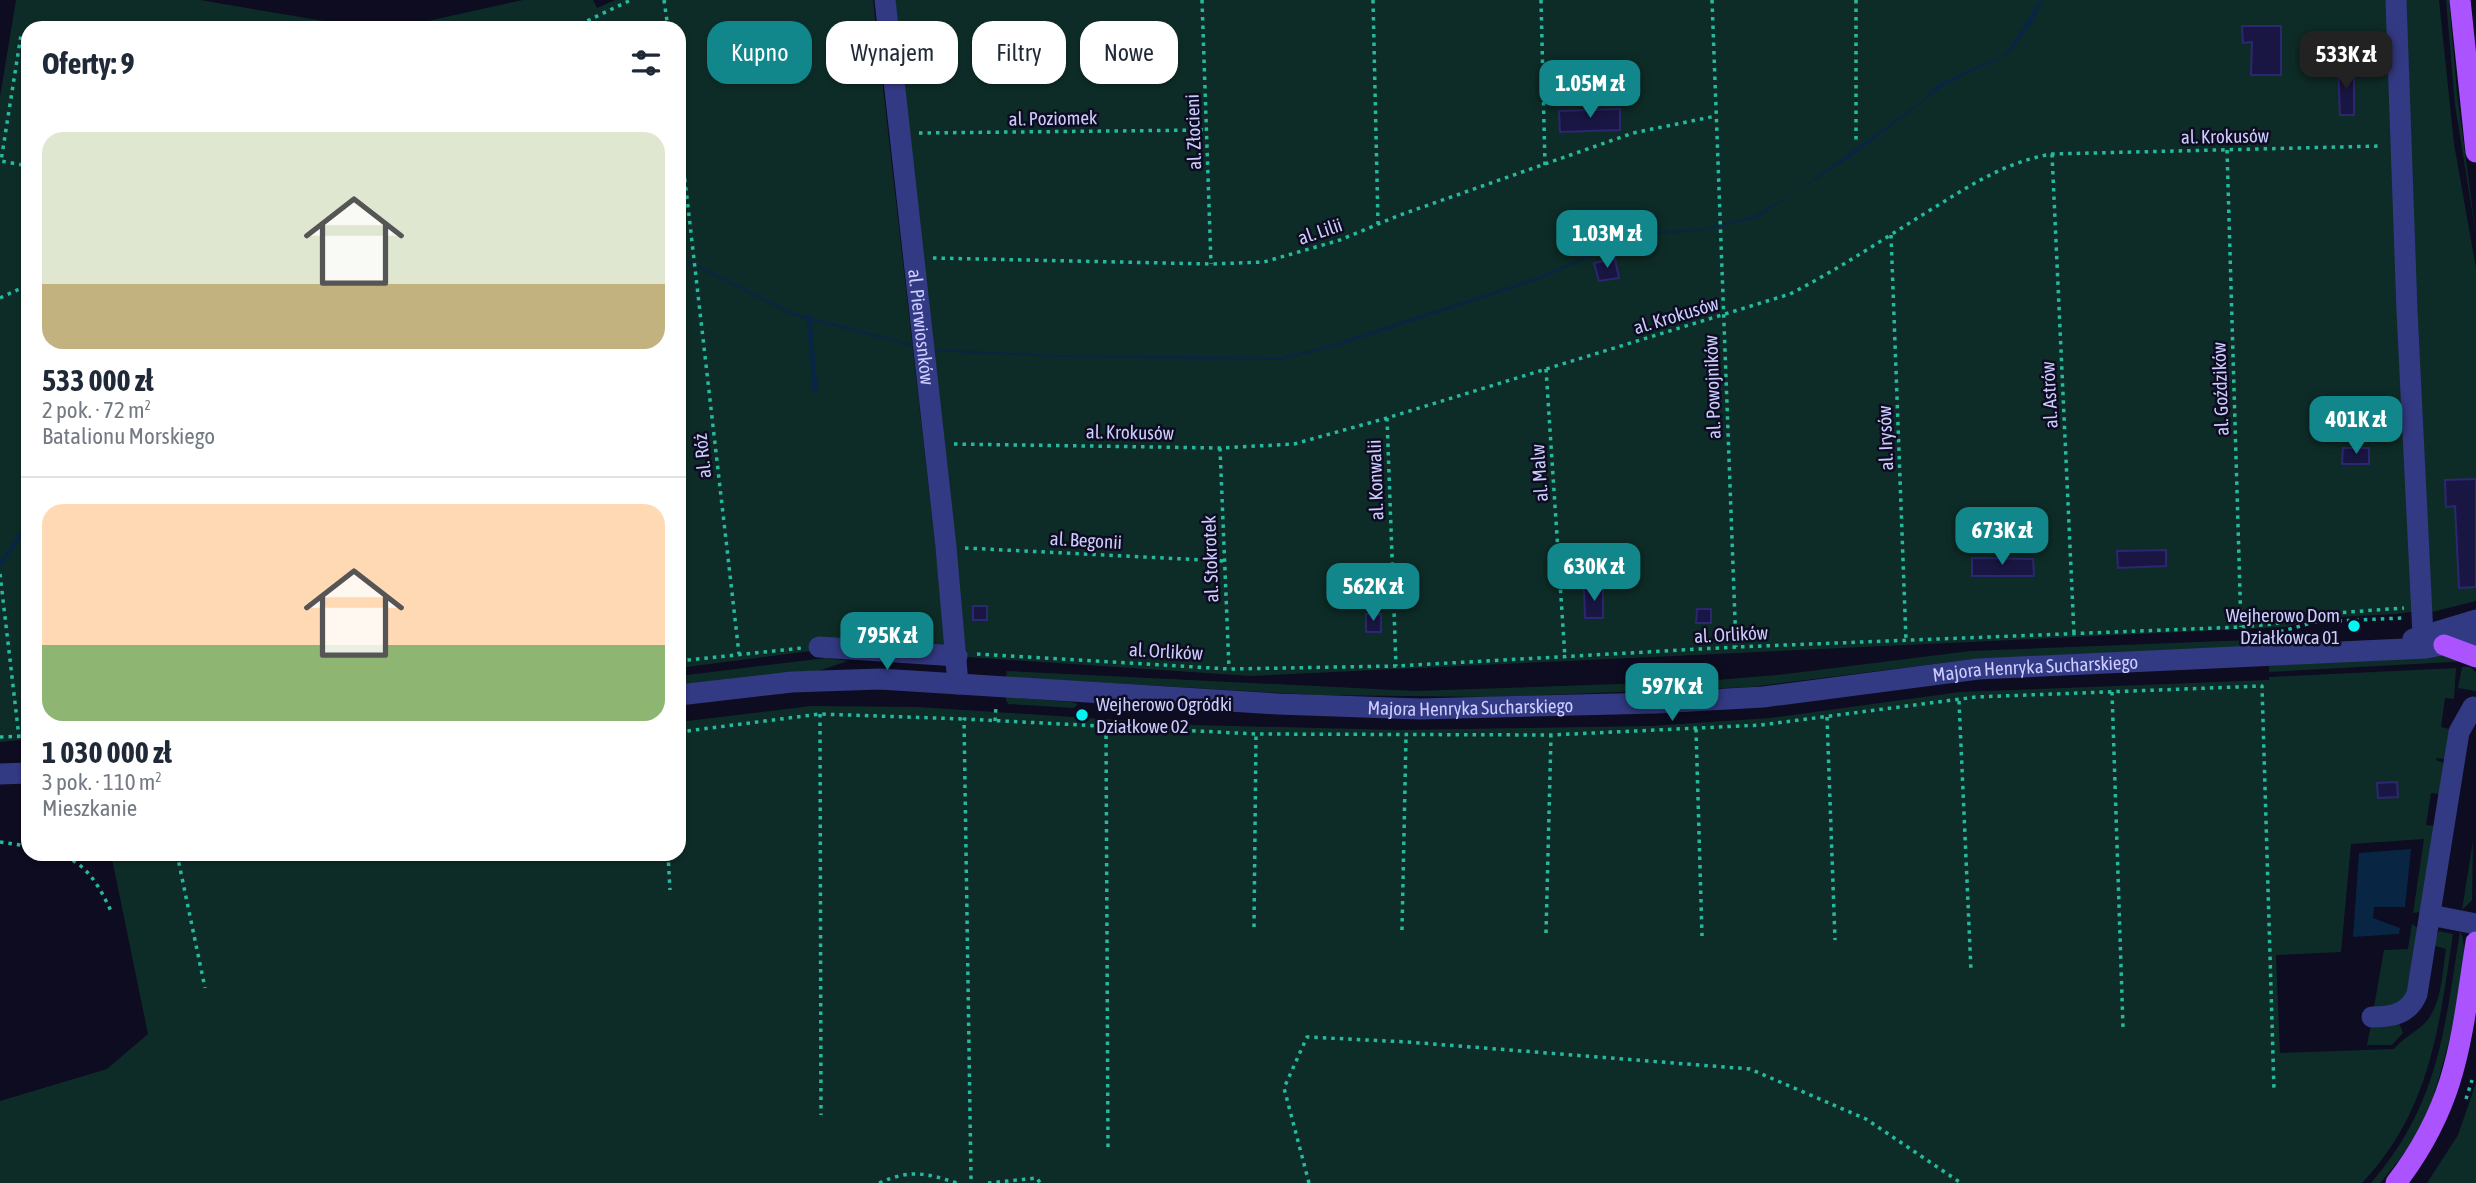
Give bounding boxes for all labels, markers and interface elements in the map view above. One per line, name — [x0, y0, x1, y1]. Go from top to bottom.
chip: Kupno — [707, 21, 812, 84]
chip: Wynajem — [826, 21, 958, 84]
chip: Filtry — [972, 21, 1066, 84]
chip: Nowe — [1080, 21, 1178, 84]
pin: 533K zł — [2281, 32, 2411, 91]
text: 533K zł — [2315, 41, 2377, 67]
icon: filters — [627, 44, 665, 82]
text: Oferty: 9 — [42, 46, 135, 80]
pin: 1.05M zł — [1518, 60, 1662, 120]
text: 1.05M zł — [1555, 70, 1625, 96]
street label: al. Złocieni — [1181, 94, 1205, 170]
street label: al. Poziomek — [1009, 106, 1098, 130]
street label: al. Krokusów — [2181, 124, 2270, 148]
icon: home — [291, 178, 417, 304]
pin: 1.03M zł — [1535, 210, 1679, 270]
street label: al. Lilii — [1295, 213, 1345, 249]
text: 1.03M zł — [1572, 220, 1642, 246]
street label: al. Pierwiosnków — [904, 268, 939, 387]
street label: al. Krokusów — [1631, 291, 1722, 338]
street label: al. Powojników — [1699, 334, 1725, 439]
street label: al. Goździków — [2207, 341, 2233, 436]
street label: al. Astrów — [2036, 360, 2062, 429]
text: 533 000 zł — [42, 363, 154, 397]
pin: 401K zł — [2291, 396, 2421, 456]
text: 2 pok. · 72 m² — [42, 397, 151, 423]
street label: al. Irysów — [1873, 405, 1897, 471]
text: 401K zł — [2325, 406, 2387, 432]
street label: al. Krokusów — [1086, 420, 1175, 444]
text: Batalionu Morskiego — [42, 423, 215, 449]
street label: al. Róż — [689, 432, 715, 479]
street label: al. Konwalii — [1363, 439, 1387, 521]
street label: al. Malw — [1526, 443, 1552, 503]
pin: 673K zł — [1937, 508, 2067, 567]
street label: al. Stokrotek — [1197, 514, 1223, 603]
text: 673K zł — [1971, 517, 2033, 543]
street label: al. Begonii — [1049, 527, 1123, 553]
pin: 630K zł — [1529, 544, 1659, 603]
icon: home — [291, 550, 417, 676]
text: 630K zł — [1563, 553, 1625, 579]
pin: 562K zł — [1308, 564, 1438, 623]
text: 562K zł — [1342, 573, 1404, 599]
place label: Wejherowo Dom Działkowca 01 — [2226, 604, 2340, 648]
pin: 795K zł — [822, 612, 952, 672]
marker: Wejherowo Dom Działkowca 01 — [2346, 618, 2362, 634]
street label: al. Orlików — [1693, 621, 1769, 647]
text: 795K zł — [856, 622, 918, 648]
street label: al. Orlików — [1128, 638, 1204, 664]
street label: Majora Henryka Sucharskiego — [1931, 651, 2139, 686]
pin: 597K zł — [1607, 664, 1737, 723]
text: 597K zł — [1641, 673, 1703, 699]
place label: Wejherowo Ogródki Działkowe 02 — [1096, 693, 1232, 737]
street label: Majora Henryka Sucharskiego — [1367, 694, 1574, 720]
marker: Wejherowo Ogródki Działkowe 02 — [1074, 707, 1090, 723]
text: 1 030 000 zł — [42, 735, 172, 769]
text: 3 pok. · 110 m² — [42, 769, 162, 795]
text: Mieszkanie — [42, 795, 137, 821]

